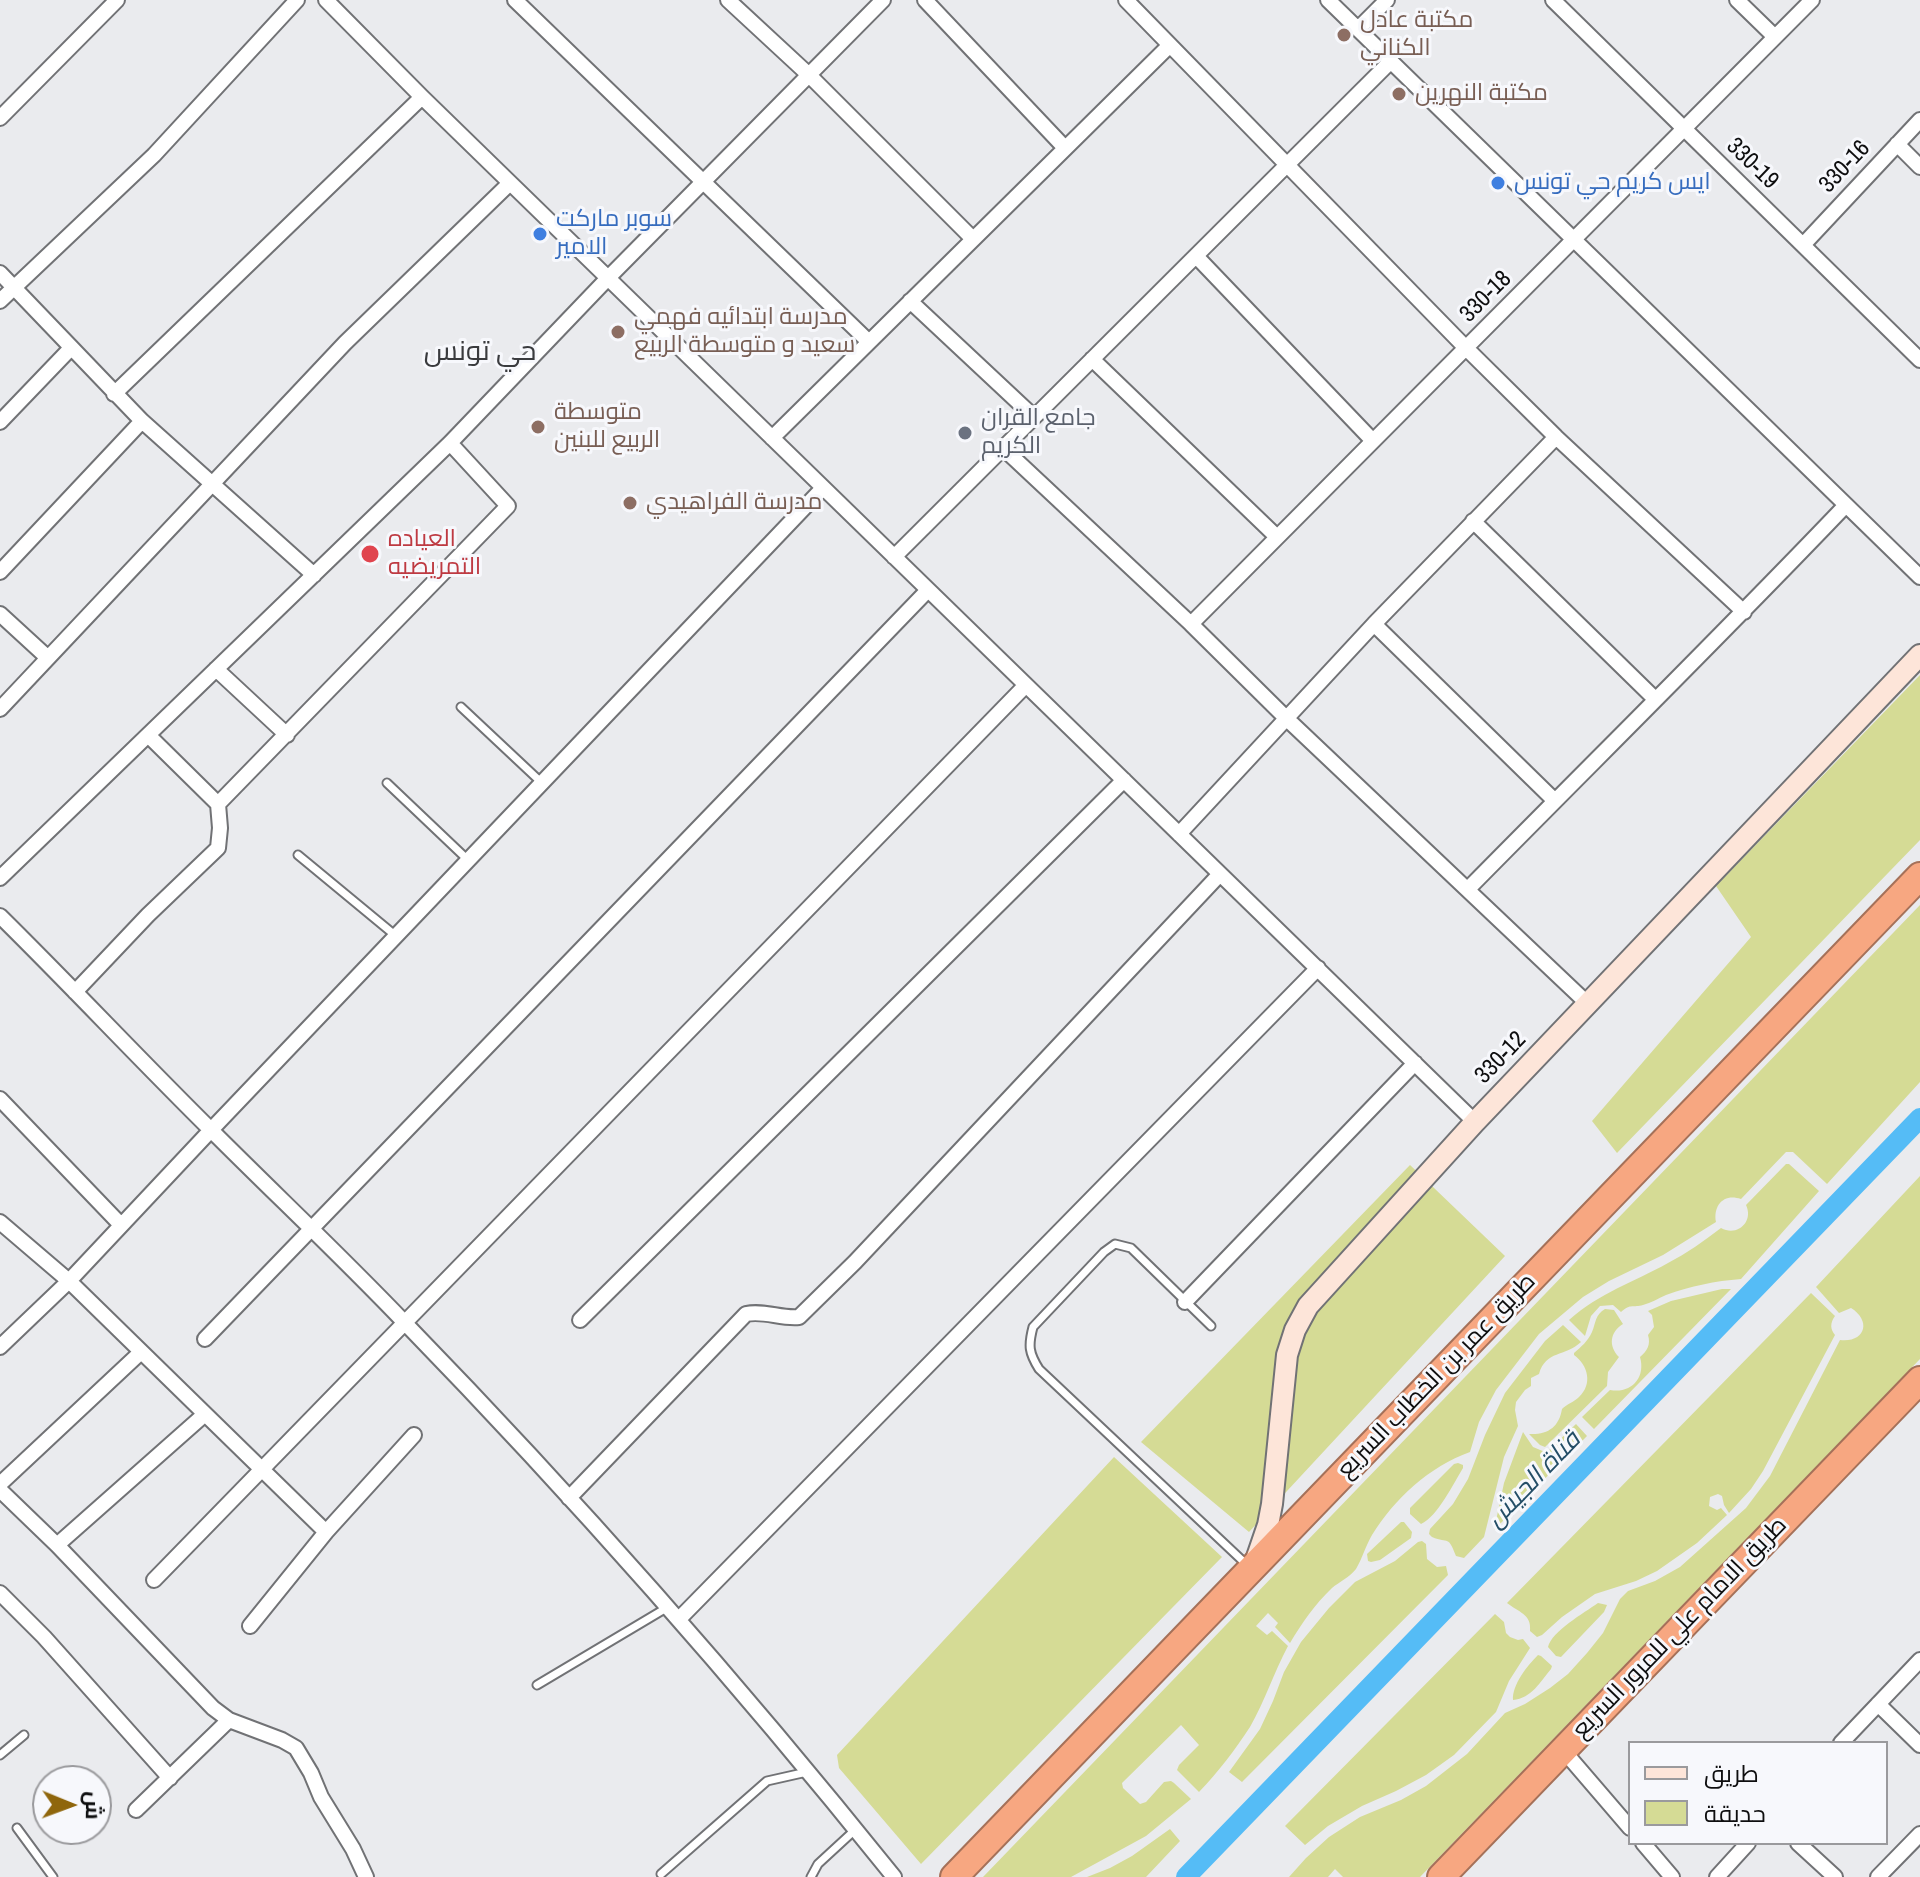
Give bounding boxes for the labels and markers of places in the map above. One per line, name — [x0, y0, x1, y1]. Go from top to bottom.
place label: مكتبة عادل الكناني — [1360, 7, 1474, 63]
marker: مكتبة عادل الكناني — [1335, 26, 1353, 44]
place label: مكتبة النهرين — [1415, 80, 1548, 108]
marker: مكتبة النهرين — [1390, 85, 1408, 103]
place label: ايس كريم حي تونس — [1514, 169, 1711, 197]
marker: ايس كريم حي تونس — [1489, 174, 1507, 192]
place label: سوبر ماركت الامير — [556, 206, 672, 262]
marker: سوبر ماركت الامير — [531, 225, 549, 243]
place label: مدرسة ابتدائيه فهمي سعيد و متوسطة الربيع — [634, 304, 855, 360]
marker: مدرسة ابتدائيه فهمي سعيد و متوسطة الربيع — [609, 323, 627, 341]
place label: متوسطة الربيع للبنين — [554, 399, 660, 455]
place label: جامع القران الكريم — [981, 405, 1095, 461]
marker: متوسطة الربيع للبنين — [529, 418, 547, 436]
marker: جامع القران الكريم — [956, 424, 974, 442]
place label: مدرسة الفراهيدي — [646, 489, 822, 517]
marker: مدرسة الفراهيدي — [621, 494, 639, 512]
place label: العياده التمريضيه — [388, 526, 481, 582]
marker: العياده التمريضيه — [359, 543, 381, 565]

